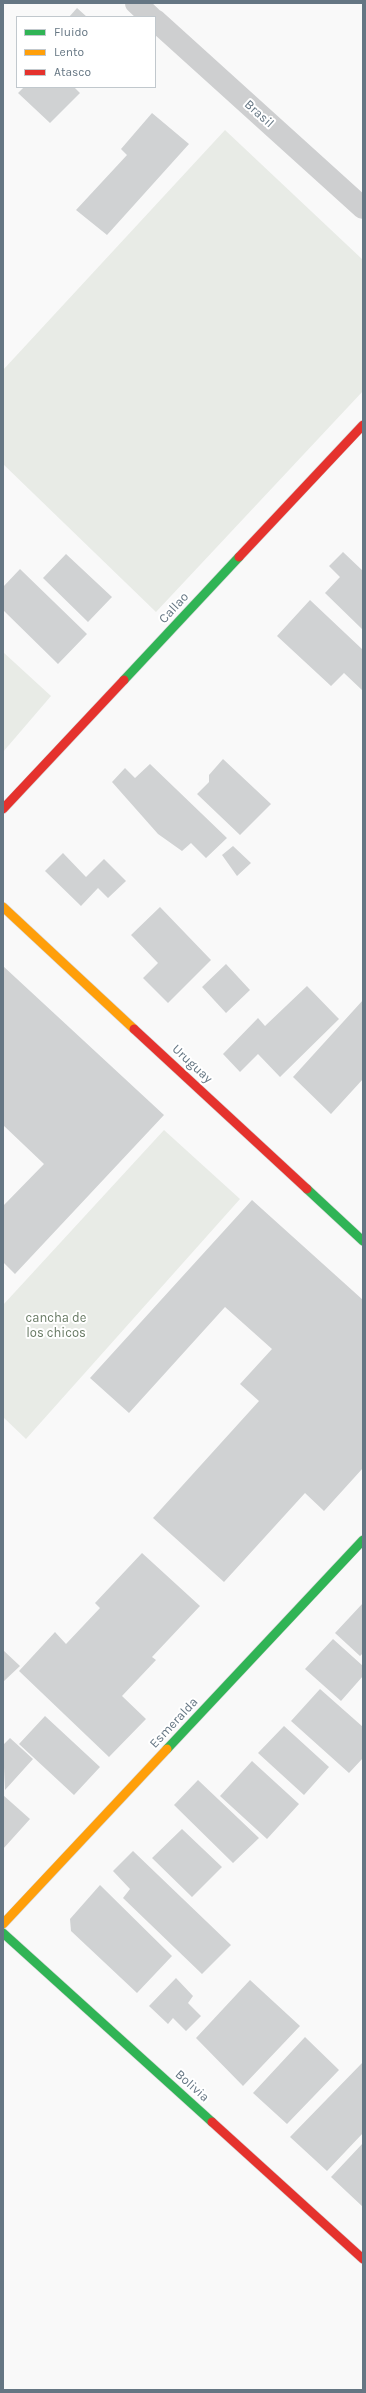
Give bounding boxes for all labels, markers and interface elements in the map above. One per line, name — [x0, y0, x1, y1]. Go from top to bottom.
legend — [16, 16, 156, 88]
text: Fluido — [54, 25, 88, 39]
text: Lento — [54, 45, 84, 59]
text: Atasco — [54, 65, 91, 79]
street label: Brasil — [241, 97, 277, 131]
street label: Callao — [156, 589, 192, 627]
street label: Uruguay — [169, 1041, 215, 1087]
park label: cancha de los chicos — [26, 1310, 86, 1341]
street label: Esmeralda — [147, 1695, 201, 1751]
street label: Bolivia — [172, 2067, 212, 2105]

